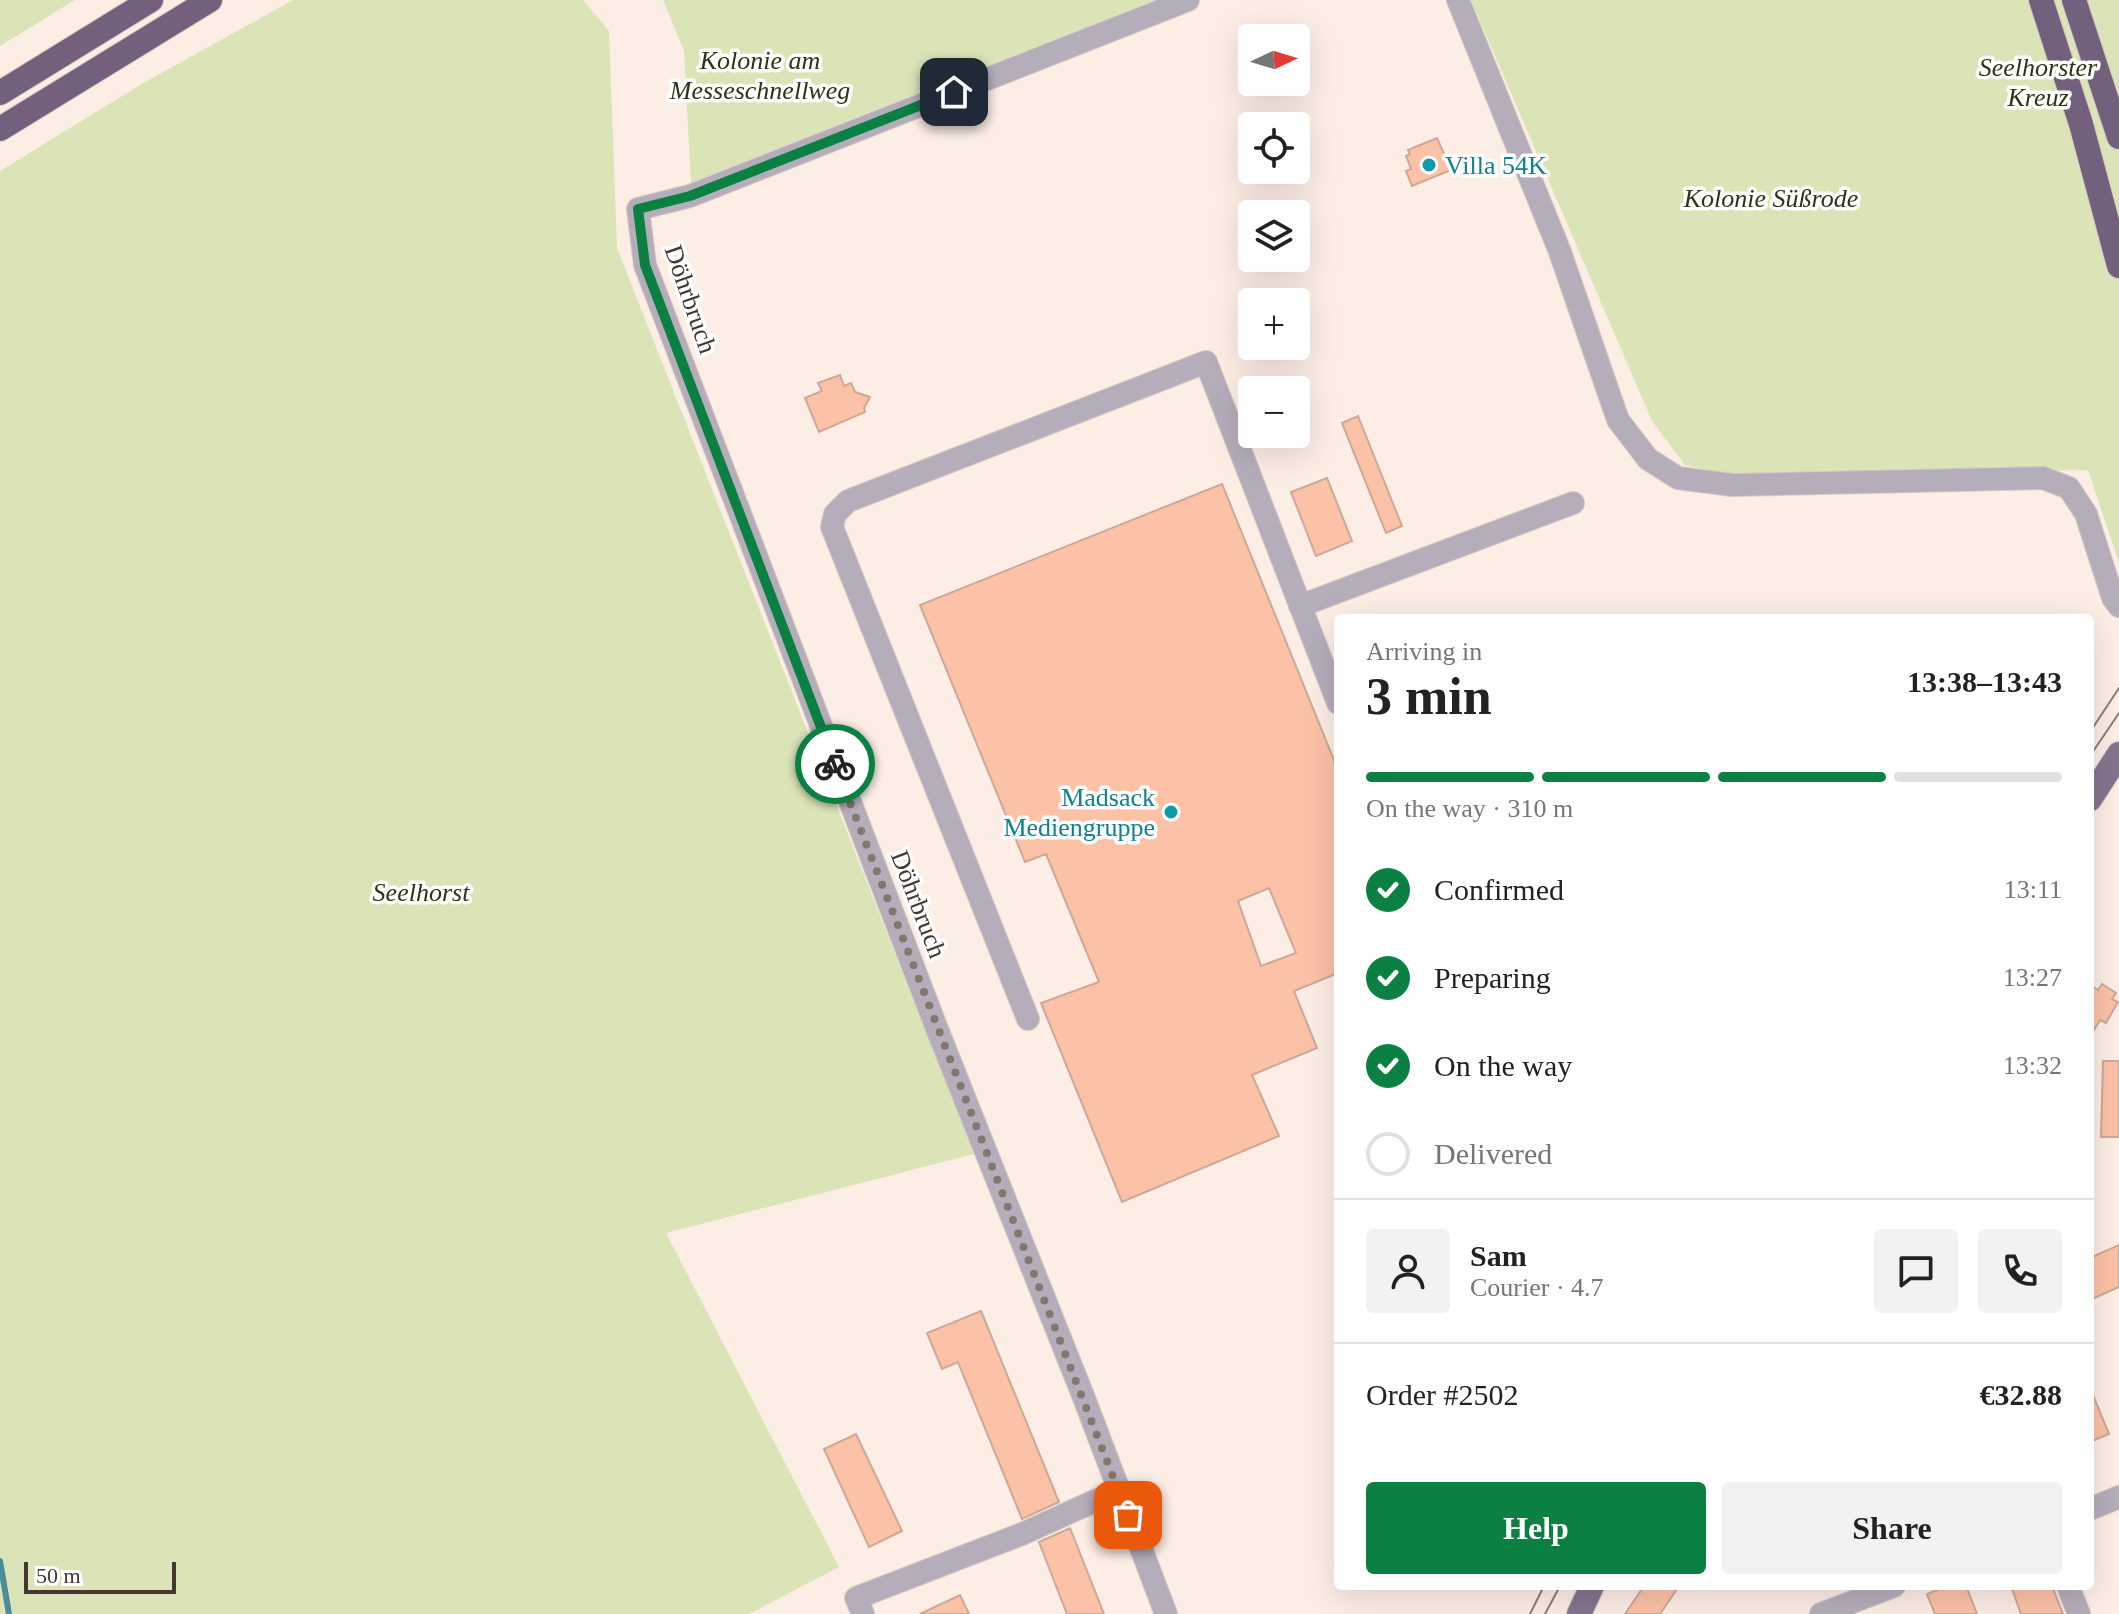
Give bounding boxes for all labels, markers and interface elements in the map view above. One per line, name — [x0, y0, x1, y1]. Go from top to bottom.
north arrow — [1238, 24, 1310, 96]
map controls — [1238, 24, 1310, 448]
park label: Kolonie am Messeschnellweg — [669, 46, 850, 105]
park label: Seelhorster Kreuz — [1979, 53, 2098, 112]
pin — [920, 58, 988, 126]
icon: home — [932, 70, 976, 114]
button: locate — [1238, 112, 1310, 184]
place label: Villa 54K — [1445, 151, 1547, 180]
marker: Villa 54K — [1420, 156, 1438, 174]
park label: Kolonie Süßrode — [1683, 184, 1858, 213]
button: layers — [1238, 200, 1310, 272]
street label: Döhrbruch — [658, 241, 723, 357]
button: + — [1238, 288, 1310, 360]
button: − — [1238, 376, 1310, 448]
text: Arriving in — [1366, 637, 1482, 666]
text: 13:38–13:43 — [1907, 665, 2062, 698]
text: 3 min — [1366, 668, 1492, 725]
courier — [795, 724, 875, 804]
icon: bike — [813, 742, 857, 786]
place label: Madsack Mediengruppe — [1003, 783, 1155, 842]
text: On the way · 310 m — [1366, 794, 1573, 823]
marker: Madsack Mediengruppe — [1162, 803, 1180, 821]
street label: Döhrbruch — [885, 846, 952, 962]
icon: check — [1366, 868, 1410, 912]
text: Confirmed — [1434, 873, 1564, 906]
text: 13:11 — [2004, 875, 2062, 904]
park label: Seelhorst — [373, 878, 470, 907]
icon: check — [1366, 956, 1410, 1000]
text: Preparing — [1434, 961, 1551, 994]
text: 13:27 — [2003, 963, 2062, 992]
icon: check — [1366, 1044, 1410, 1088]
text: On the way — [1434, 1049, 1572, 1082]
text: 13:32 — [2003, 1051, 2062, 1080]
text: Delivered — [1434, 1137, 1552, 1170]
button: person — [1366, 1229, 1450, 1313]
button: chat — [1874, 1229, 1958, 1313]
button: phone — [1978, 1229, 2062, 1313]
text: Sam — [1470, 1239, 1527, 1272]
text: Courier · 4.7 — [1470, 1273, 1604, 1302]
text: Order #2502 — [1366, 1378, 1518, 1411]
text: €32.88 — [1980, 1378, 2062, 1411]
pin — [1094, 1481, 1162, 1549]
button: Help — [1366, 1482, 1706, 1574]
button: Share — [1722, 1482, 2062, 1574]
icon: bag — [1106, 1493, 1150, 1537]
scale bar — [24, 1558, 176, 1594]
text: 50 m — [36, 1563, 81, 1588]

